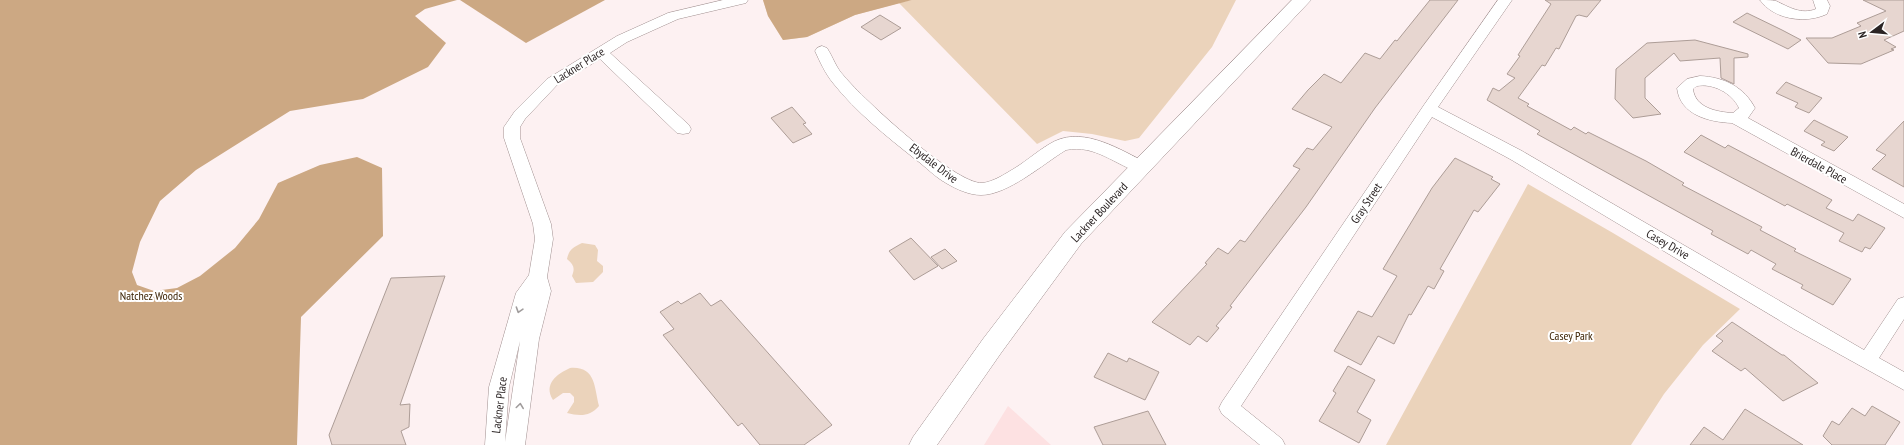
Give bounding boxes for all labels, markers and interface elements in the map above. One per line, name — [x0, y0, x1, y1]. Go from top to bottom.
north arrow — [1852, 12, 1892, 52]
text: N — [1855, 30, 1870, 40]
street label: Lackner Place — [551, 44, 607, 86]
street label: Ebydale Drive — [907, 140, 961, 186]
street label: Brierdale Place — [1788, 143, 1850, 187]
street label: Lackner Boulevard — [1068, 179, 1130, 245]
street label: Gray Street — [1347, 179, 1385, 226]
street label: Casey Drive — [1644, 226, 1692, 262]
park label: Natchez Woods — [120, 288, 182, 303]
one-way arrow — [516, 306, 524, 313]
park label: Casey Park — [1549, 328, 1593, 343]
street label: Lackner Place — [488, 376, 510, 434]
one-way arrow — [515, 403, 524, 409]

